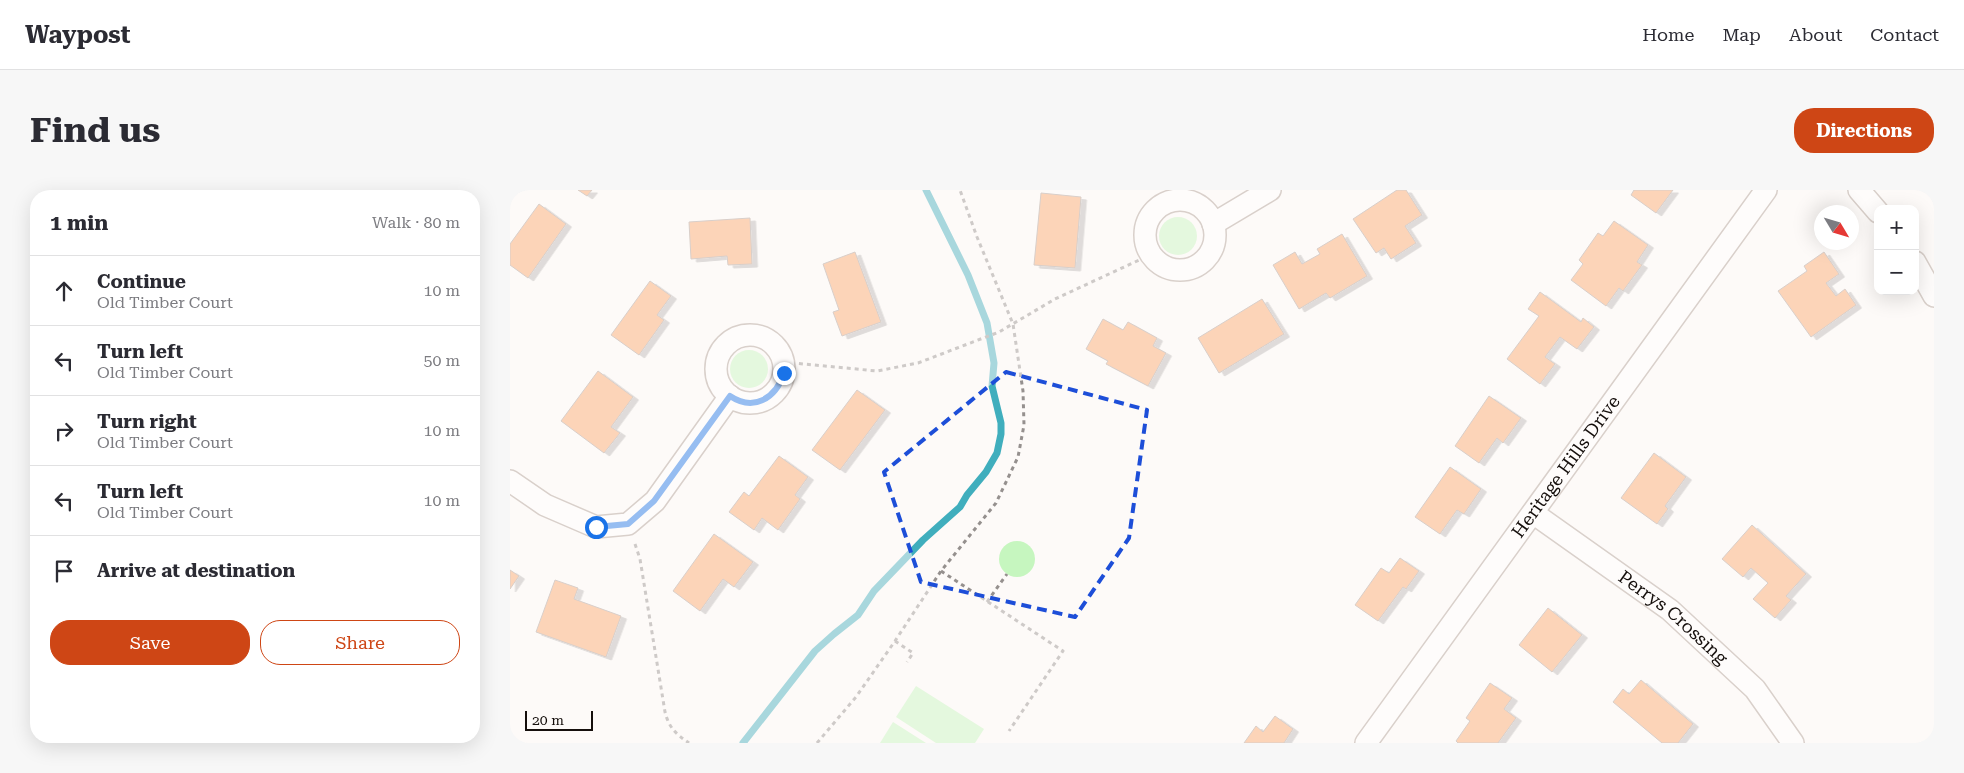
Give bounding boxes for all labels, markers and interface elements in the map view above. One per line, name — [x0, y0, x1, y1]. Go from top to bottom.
text: Waypost — [25, 21, 130, 49]
text: Home — [1642, 24, 1694, 45]
text: Map — [1722, 24, 1761, 45]
text: About — [1789, 24, 1842, 45]
text: Contact — [1870, 24, 1939, 45]
button: Directions — [1794, 108, 1934, 153]
text: Find us — [30, 110, 160, 151]
north arrow — [1814, 205, 1859, 250]
map controls — [1874, 205, 1919, 295]
button: + — [1874, 205, 1919, 250]
text: 1 min — [50, 211, 108, 235]
text: Walk · 80 m — [372, 213, 460, 232]
button: − — [1874, 250, 1919, 295]
text: Continue — [97, 270, 186, 293]
icon: ahead — [50, 277, 78, 305]
text: 10 m — [423, 281, 460, 300]
text: Old Timber Court — [97, 293, 233, 312]
text: Turn left — [97, 340, 183, 363]
icon: left — [50, 347, 78, 375]
text: 50 m — [423, 351, 460, 370]
route end — [773, 362, 796, 385]
text: Old Timber Court — [97, 363, 233, 382]
street label: Heritage Hills Drive — [1507, 391, 1624, 542]
text: Turn right — [97, 410, 197, 433]
icon: right — [50, 417, 78, 445]
text: 10 m — [423, 421, 460, 440]
text: Old Timber Court — [97, 433, 233, 452]
text: Turn left — [97, 480, 183, 503]
icon: left — [50, 487, 78, 515]
text: 10 m — [423, 491, 460, 510]
text: Old Timber Court — [97, 503, 233, 522]
route start — [585, 516, 608, 539]
icon: arrive — [50, 557, 78, 585]
text: Arrive at destination — [97, 559, 295, 582]
street label: Perrys Crossing — [1615, 566, 1733, 669]
button: Save — [50, 620, 250, 665]
button: Share — [260, 620, 460, 665]
scale bar — [525, 708, 592, 731]
text: 20 m — [532, 712, 564, 728]

